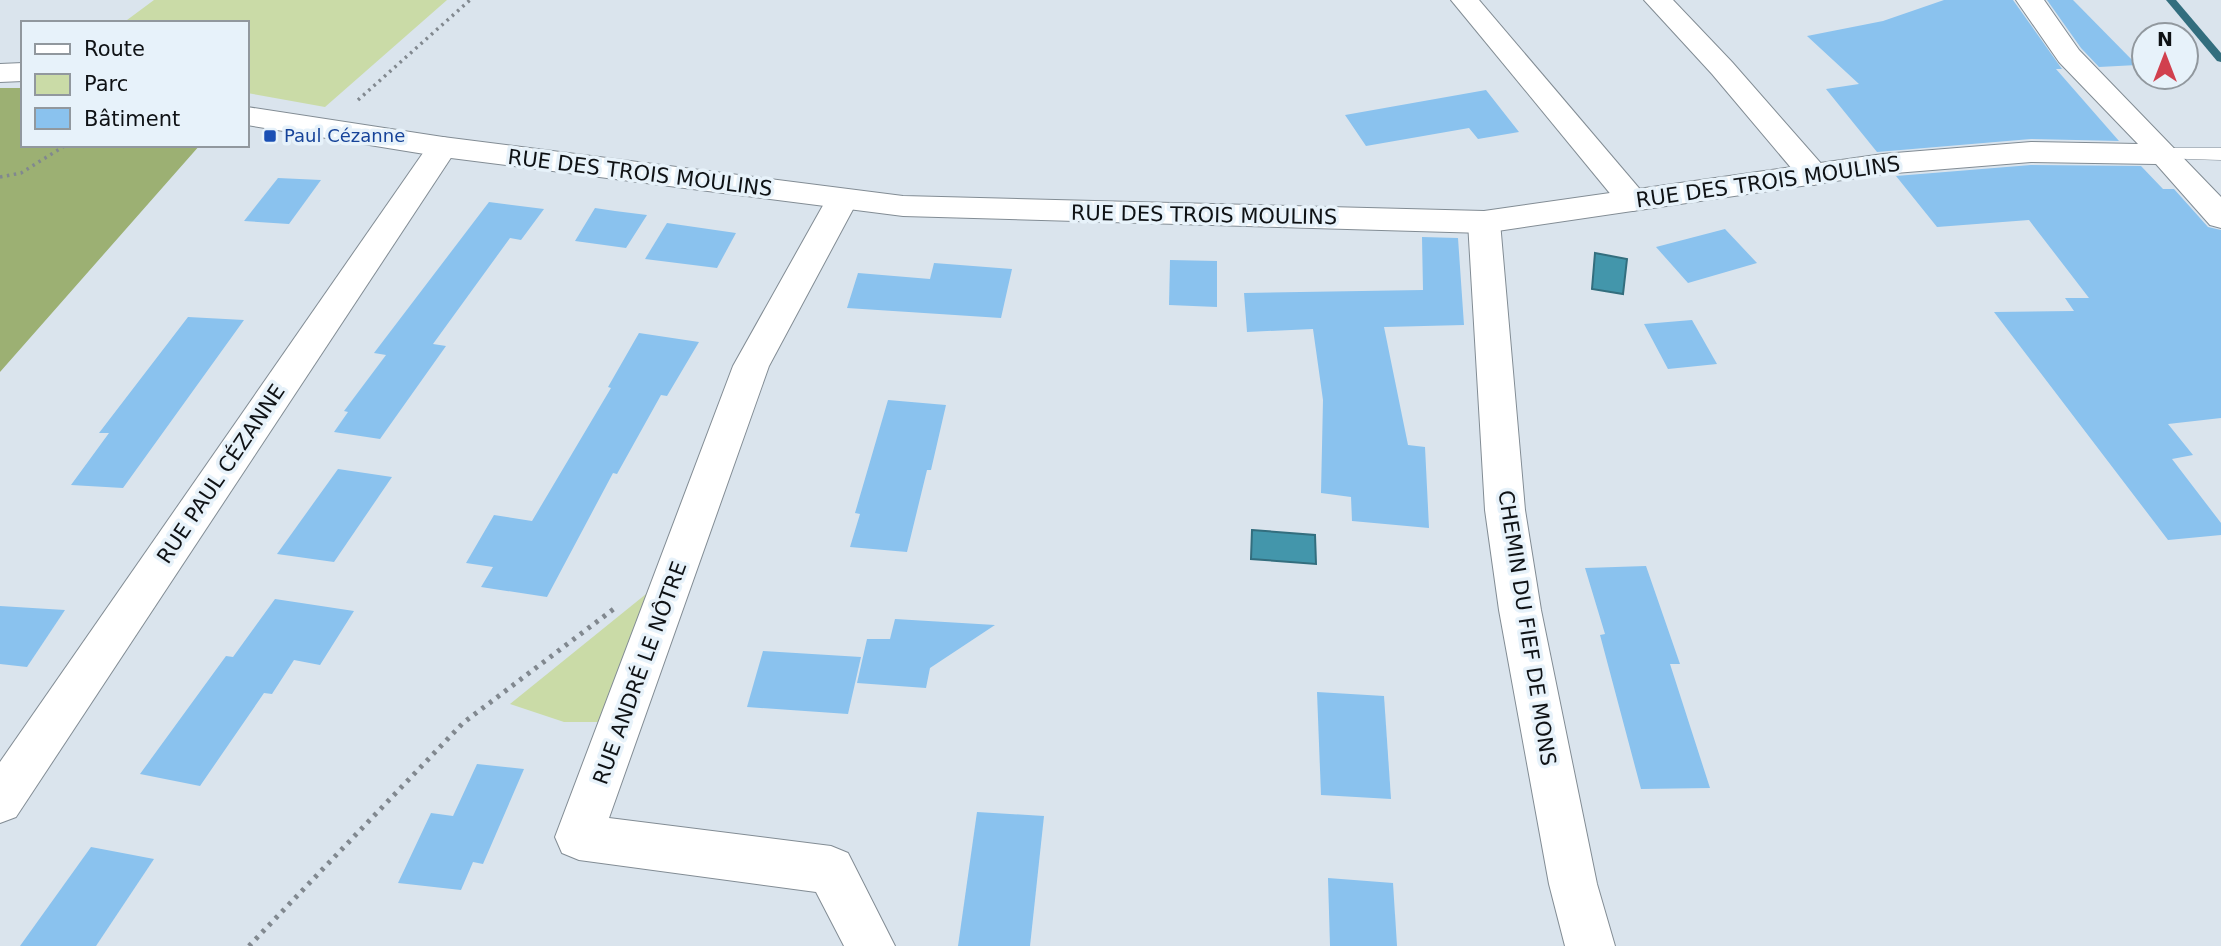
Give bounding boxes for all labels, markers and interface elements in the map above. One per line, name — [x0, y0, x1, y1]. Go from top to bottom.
legend — [21, 21, 248, 147]
north arrow — [2130, 21, 2200, 91]
text: N — [2157, 28, 2173, 50]
text: Route — [84, 37, 145, 61]
text: Parc — [84, 72, 128, 96]
text: Bâtiment — [84, 107, 180, 131]
place label: Paul Cézanne — [284, 125, 405, 146]
marker: Paul Cézanne — [262, 128, 278, 144]
street label: RUE DES TROIS MOULINS — [506, 145, 774, 201]
street label: RUE DES TROIS MOULINS — [1634, 152, 1902, 212]
street label: RUE DES TROIS MOULINS — [1071, 201, 1337, 229]
street label: RUE PAUL CÉZANNE — [151, 379, 290, 568]
street label: CHEMIN DU FIEF DE MONS — [1493, 488, 1561, 768]
street label: RUE ANDRÉ LE NÔTRE — [588, 558, 692, 788]

